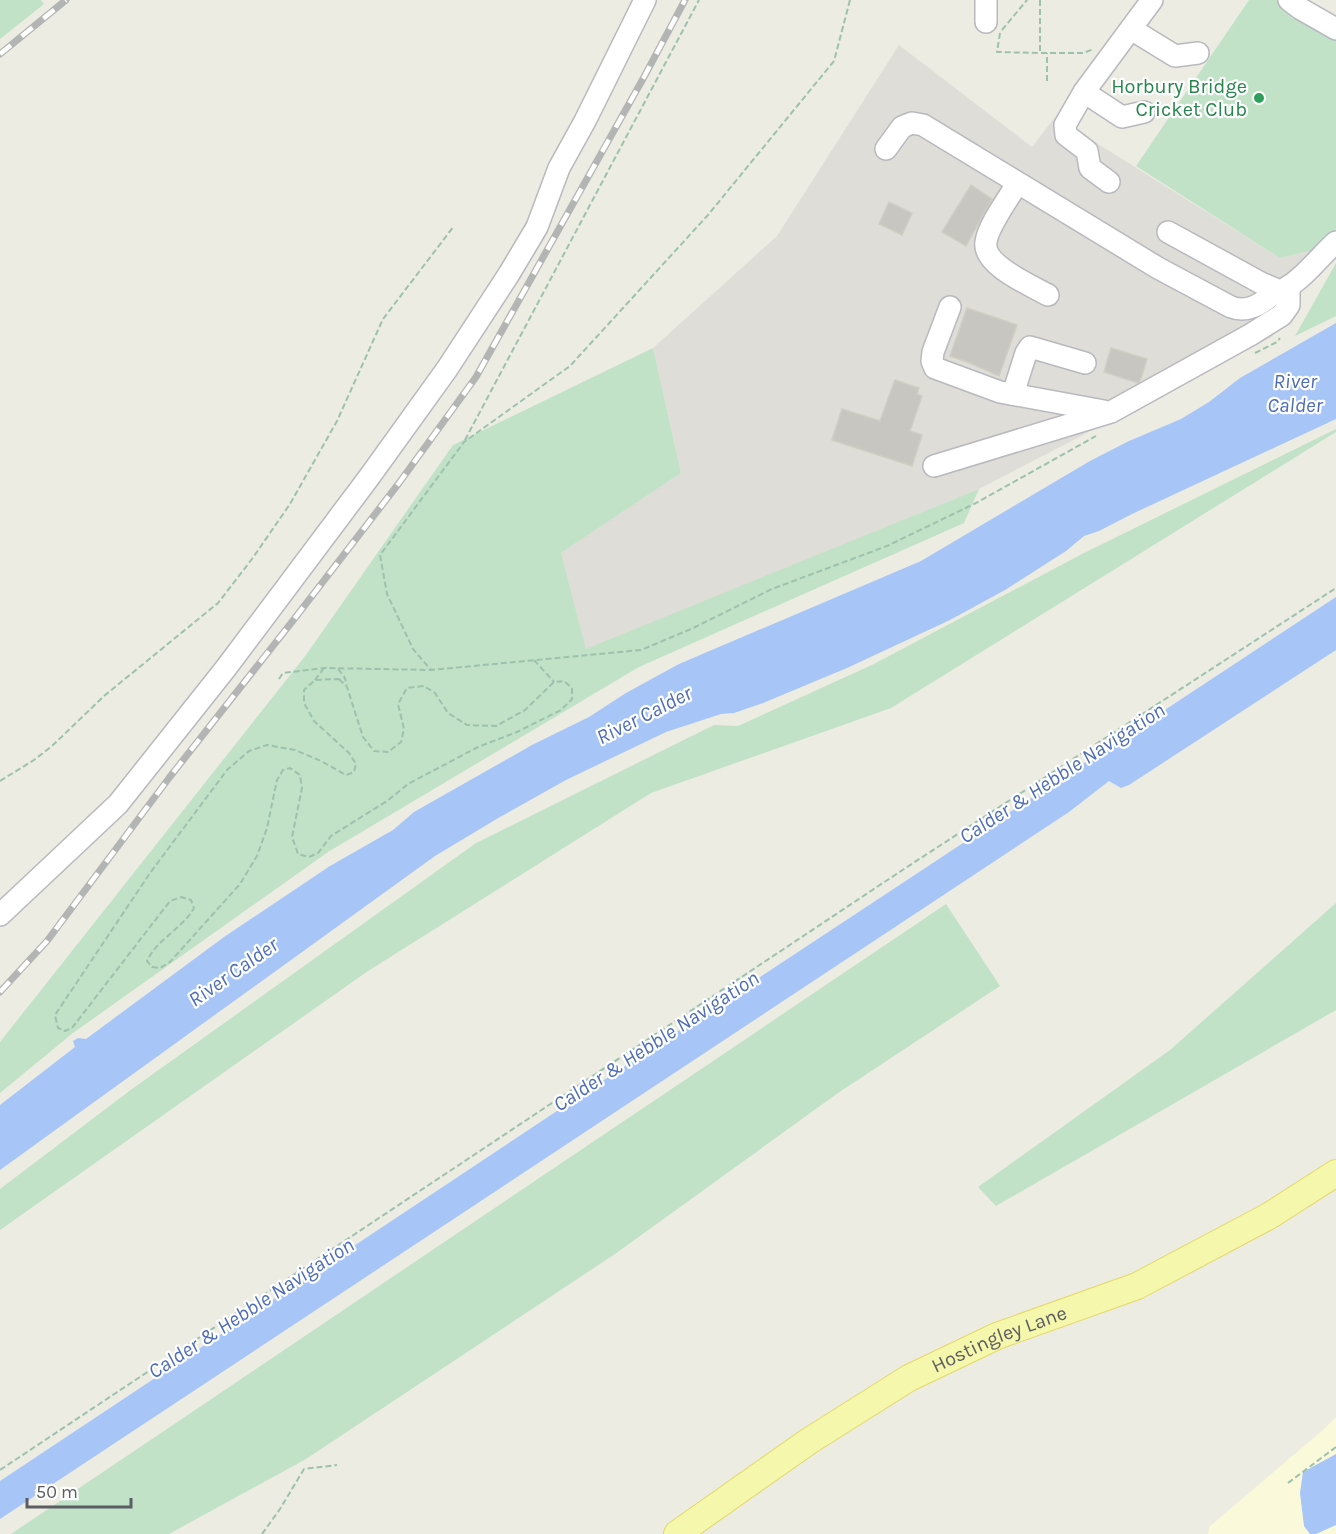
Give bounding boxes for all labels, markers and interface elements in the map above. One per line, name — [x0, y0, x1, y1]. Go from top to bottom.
place label: Horbury Bridge Cricket Club — [1111, 75, 1247, 121]
marker: Horbury Bridge Cricket Club — [1252, 91, 1266, 105]
water label: River Calder — [1267, 369, 1324, 417]
water label: River Calder — [592, 680, 696, 749]
water label: Calder & Hebble Navigation — [955, 698, 1169, 848]
water label: River Calder — [184, 932, 283, 1012]
water label: Calder & Hebble Navigation — [549, 966, 763, 1116]
water label: Calder & Hebble Navigation — [144, 1233, 358, 1383]
street label: Hostingley Lane — [928, 1301, 1070, 1377]
scale bar — [27, 1471, 130, 1509]
text: 50 m — [36, 1481, 78, 1503]

